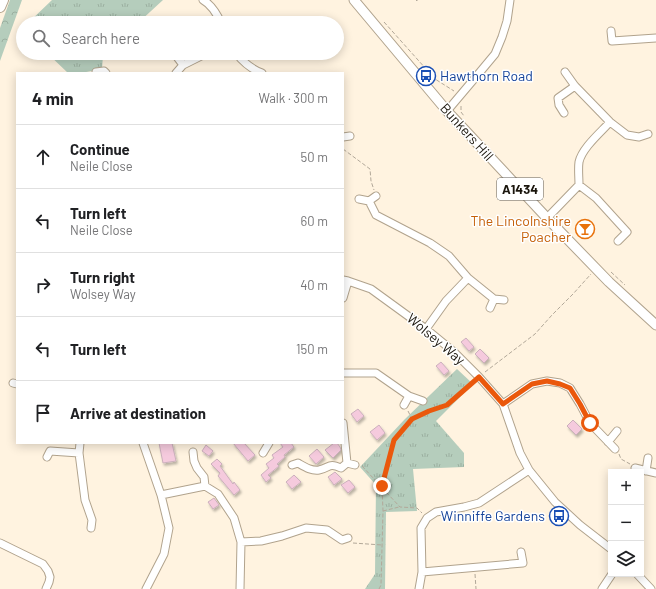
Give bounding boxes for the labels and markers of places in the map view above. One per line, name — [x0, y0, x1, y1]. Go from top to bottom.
bus stop icon: Hawthorn Road — [415, 65, 437, 87]
place label: Hawthorn Road — [440, 67, 533, 84]
place label: The Lincolnshire Poacher — [470, 212, 571, 245]
bar icon: The Lincolnshire Poacher — [574, 218, 596, 240]
bus stop icon: Winniffe Gardens — [548, 505, 570, 527]
place label: Winniffe Gardens — [441, 507, 545, 524]

